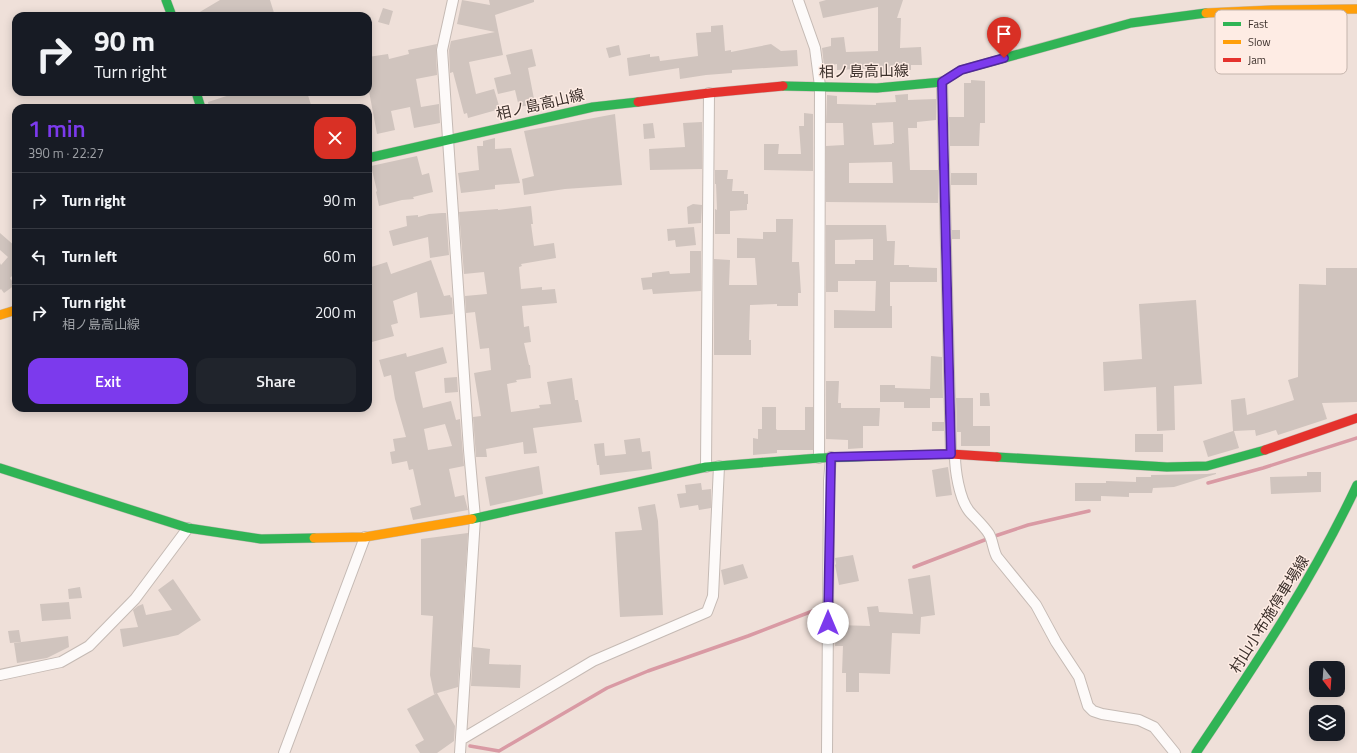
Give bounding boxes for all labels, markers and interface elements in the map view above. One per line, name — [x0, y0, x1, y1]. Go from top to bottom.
legend — [1215, 10, 1347, 74]
text: Fast — [1248, 16, 1268, 32]
pin — [987, 17, 1021, 58]
text: 90 m — [94, 19, 155, 62]
icon: arrive — [993, 23, 1015, 45]
icon: right — [28, 28, 80, 80]
text: Slow — [1248, 34, 1271, 50]
text: Jam — [1248, 52, 1266, 68]
text: Turn right — [94, 58, 167, 85]
street label: 相ノ島高山線 — [819, 59, 909, 83]
street label: 相ノ島高山線 — [494, 83, 586, 125]
text: 1 min — [28, 110, 86, 146]
button: close — [314, 117, 356, 159]
text: 390 m · 22:27 — [28, 143, 104, 163]
text: Turn right — [62, 189, 126, 212]
text: 90 m — [323, 189, 356, 212]
icon: right — [28, 190, 50, 212]
text: Turn left — [62, 245, 117, 268]
text: 60 m — [323, 245, 356, 268]
icon: left — [28, 246, 50, 268]
text: Turn right — [62, 291, 126, 314]
text: 200 m — [315, 301, 356, 324]
icon: right — [28, 302, 50, 324]
text: 相ノ島高山線 — [62, 314, 140, 334]
button: Exit — [28, 358, 188, 404]
button: Share — [196, 358, 356, 404]
street label: 村山小布施停車場線 — [1223, 551, 1315, 677]
position arrow — [807, 602, 849, 644]
north arrow — [1309, 661, 1345, 697]
map controls — [1309, 661, 1345, 741]
button: layers — [1309, 705, 1345, 741]

